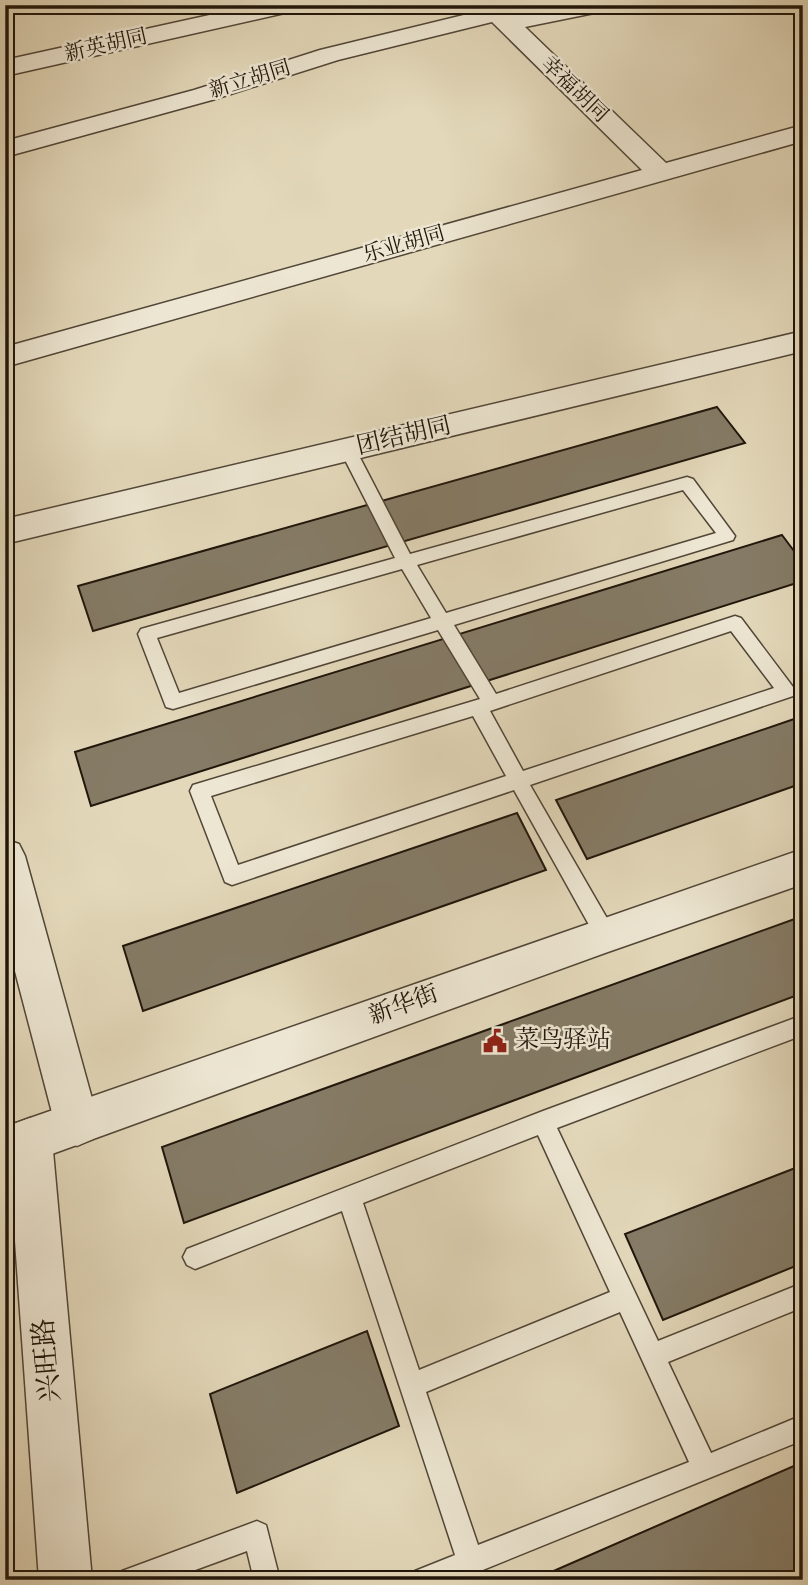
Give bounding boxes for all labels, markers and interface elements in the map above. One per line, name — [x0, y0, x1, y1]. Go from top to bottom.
street label: 新英胡同 — [62, 22, 150, 70]
street label: 幸福胡同 — [534, 50, 614, 130]
street label: 新立胡同 — [206, 54, 294, 106]
street label: 乐业胡同 — [360, 219, 448, 271]
street label: 团结胡同 — [353, 410, 455, 464]
street label: 新华街 — [364, 978, 444, 1034]
place label: 菜鸟驿站 — [515, 1024, 611, 1058]
public building icon: 菜鸟驿站 — [481, 1027, 509, 1055]
street label: 兴旺路 — [25, 1316, 71, 1404]

